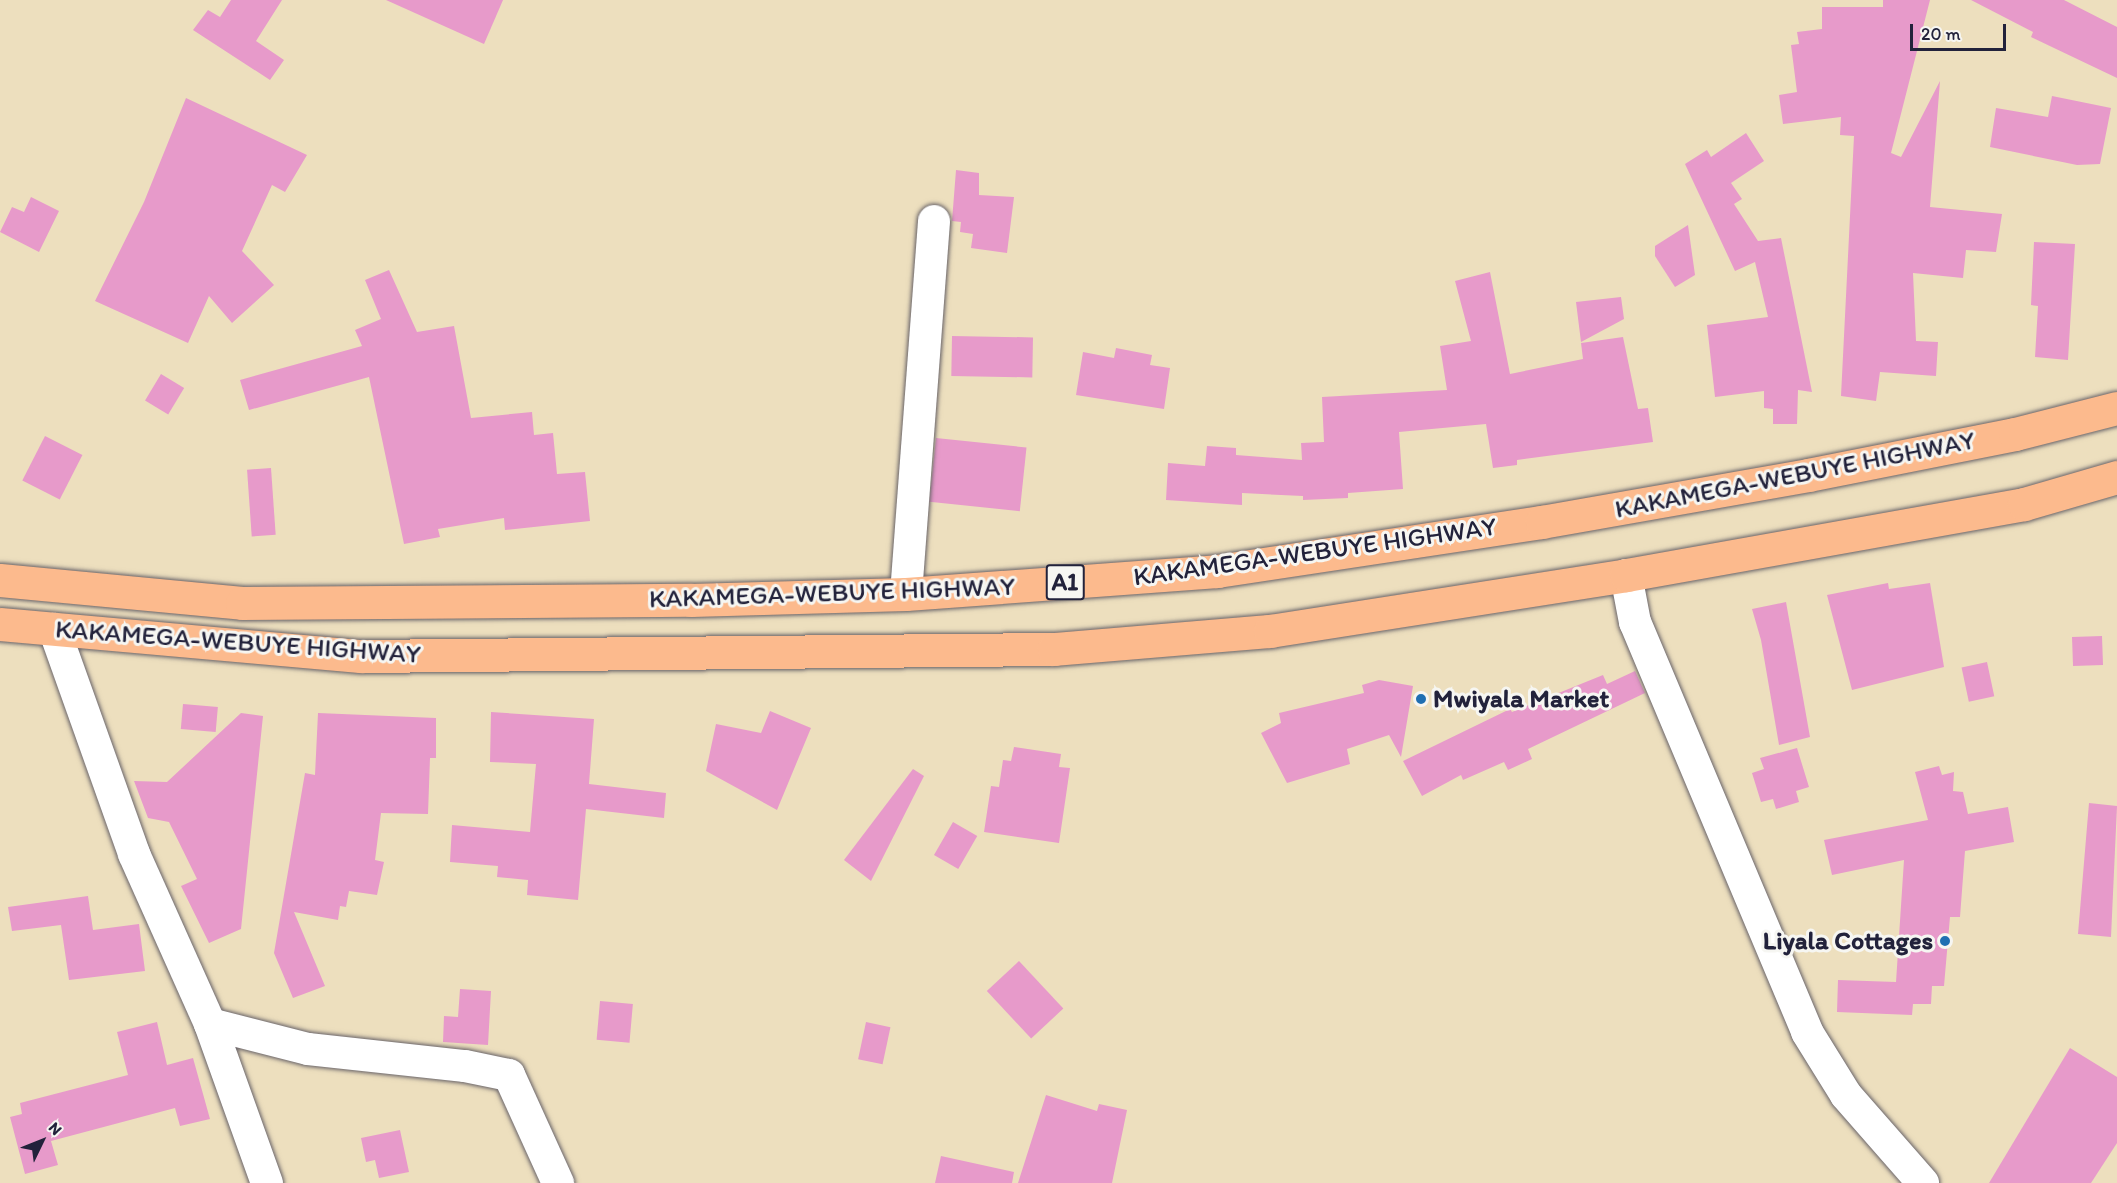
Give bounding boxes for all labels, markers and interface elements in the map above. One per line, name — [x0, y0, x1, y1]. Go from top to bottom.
scale bar — [1913, 12, 2009, 50]
text: 20 m — [1921, 23, 1961, 45]
street label: KAKAMEGA-WEBUYE HIGHWAY — [1611, 424, 1979, 526]
street label: KAKAMEGA-WEBUYE HIGHWAY — [1130, 511, 1500, 593]
road number: A1 — [1046, 561, 1084, 603]
street label: KAKAMEGA-WEBUYE HIGHWAY — [647, 571, 1017, 615]
street label: KAKAMEGA-WEBUYE HIGHWAY — [53, 614, 423, 670]
place label: Mwiyala Market — [1433, 683, 1609, 715]
marker: Mwiyala Market — [1414, 692, 1428, 706]
place label: Liyala Cottages — [1763, 925, 1933, 957]
marker: Liyala Cottages — [1938, 934, 1952, 948]
north arrow — [12, 1111, 72, 1171]
text: N — [45, 1118, 66, 1139]

